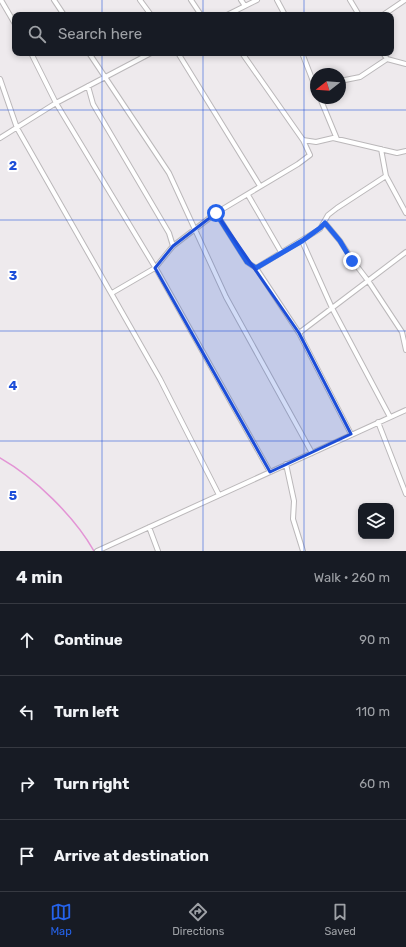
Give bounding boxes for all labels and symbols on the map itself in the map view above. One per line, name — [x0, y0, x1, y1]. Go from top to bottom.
north arrow — [310, 68, 346, 104]
text: 2 — [9, 158, 17, 173]
route start — [207, 204, 225, 222]
route end — [343, 252, 361, 270]
text: 3 — [9, 268, 18, 283]
text: 4 — [9, 378, 18, 393]
text: 5 — [9, 488, 17, 503]

